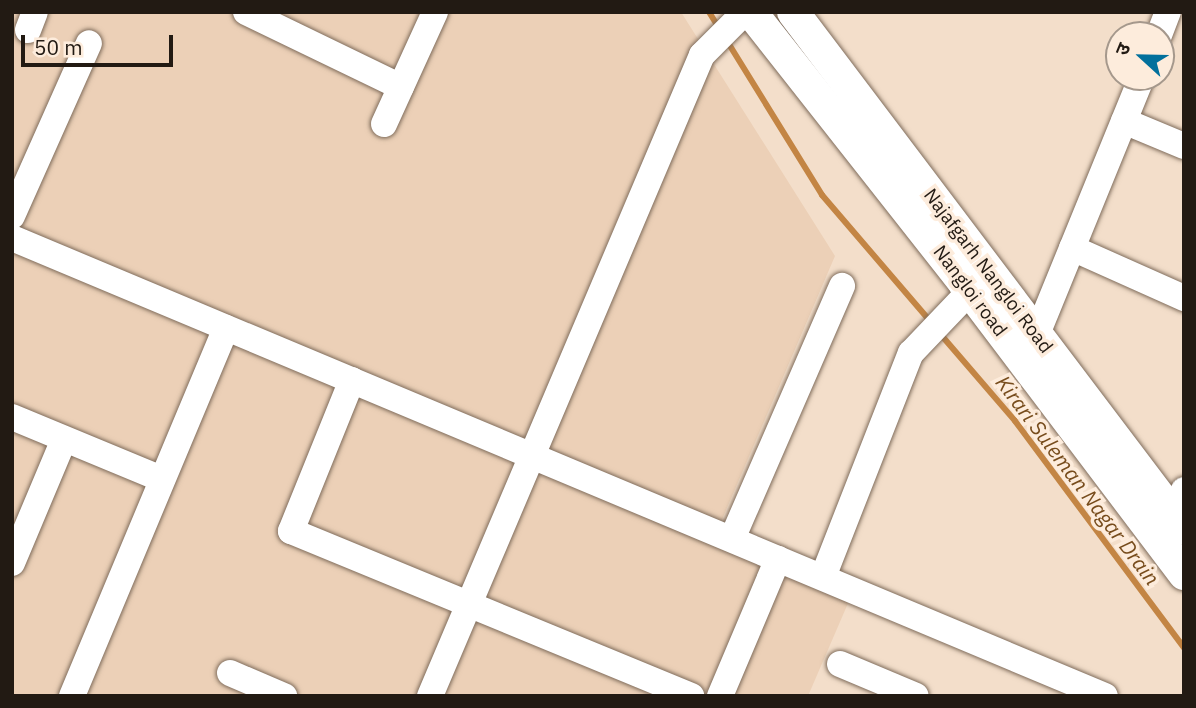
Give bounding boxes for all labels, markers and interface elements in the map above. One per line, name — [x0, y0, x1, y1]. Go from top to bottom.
scale bar — [24, 21, 177, 65]
north arrow — [1105, 21, 1175, 91]
text: 50 m — [34, 33, 83, 61]
text: उ — [1109, 39, 1136, 59]
street label: Najafgarh Nangloi Road — [919, 184, 1057, 358]
street label: Nangloi road — [928, 241, 1012, 341]
water label: Kirari Suleman Nagar Drain — [991, 370, 1165, 590]

